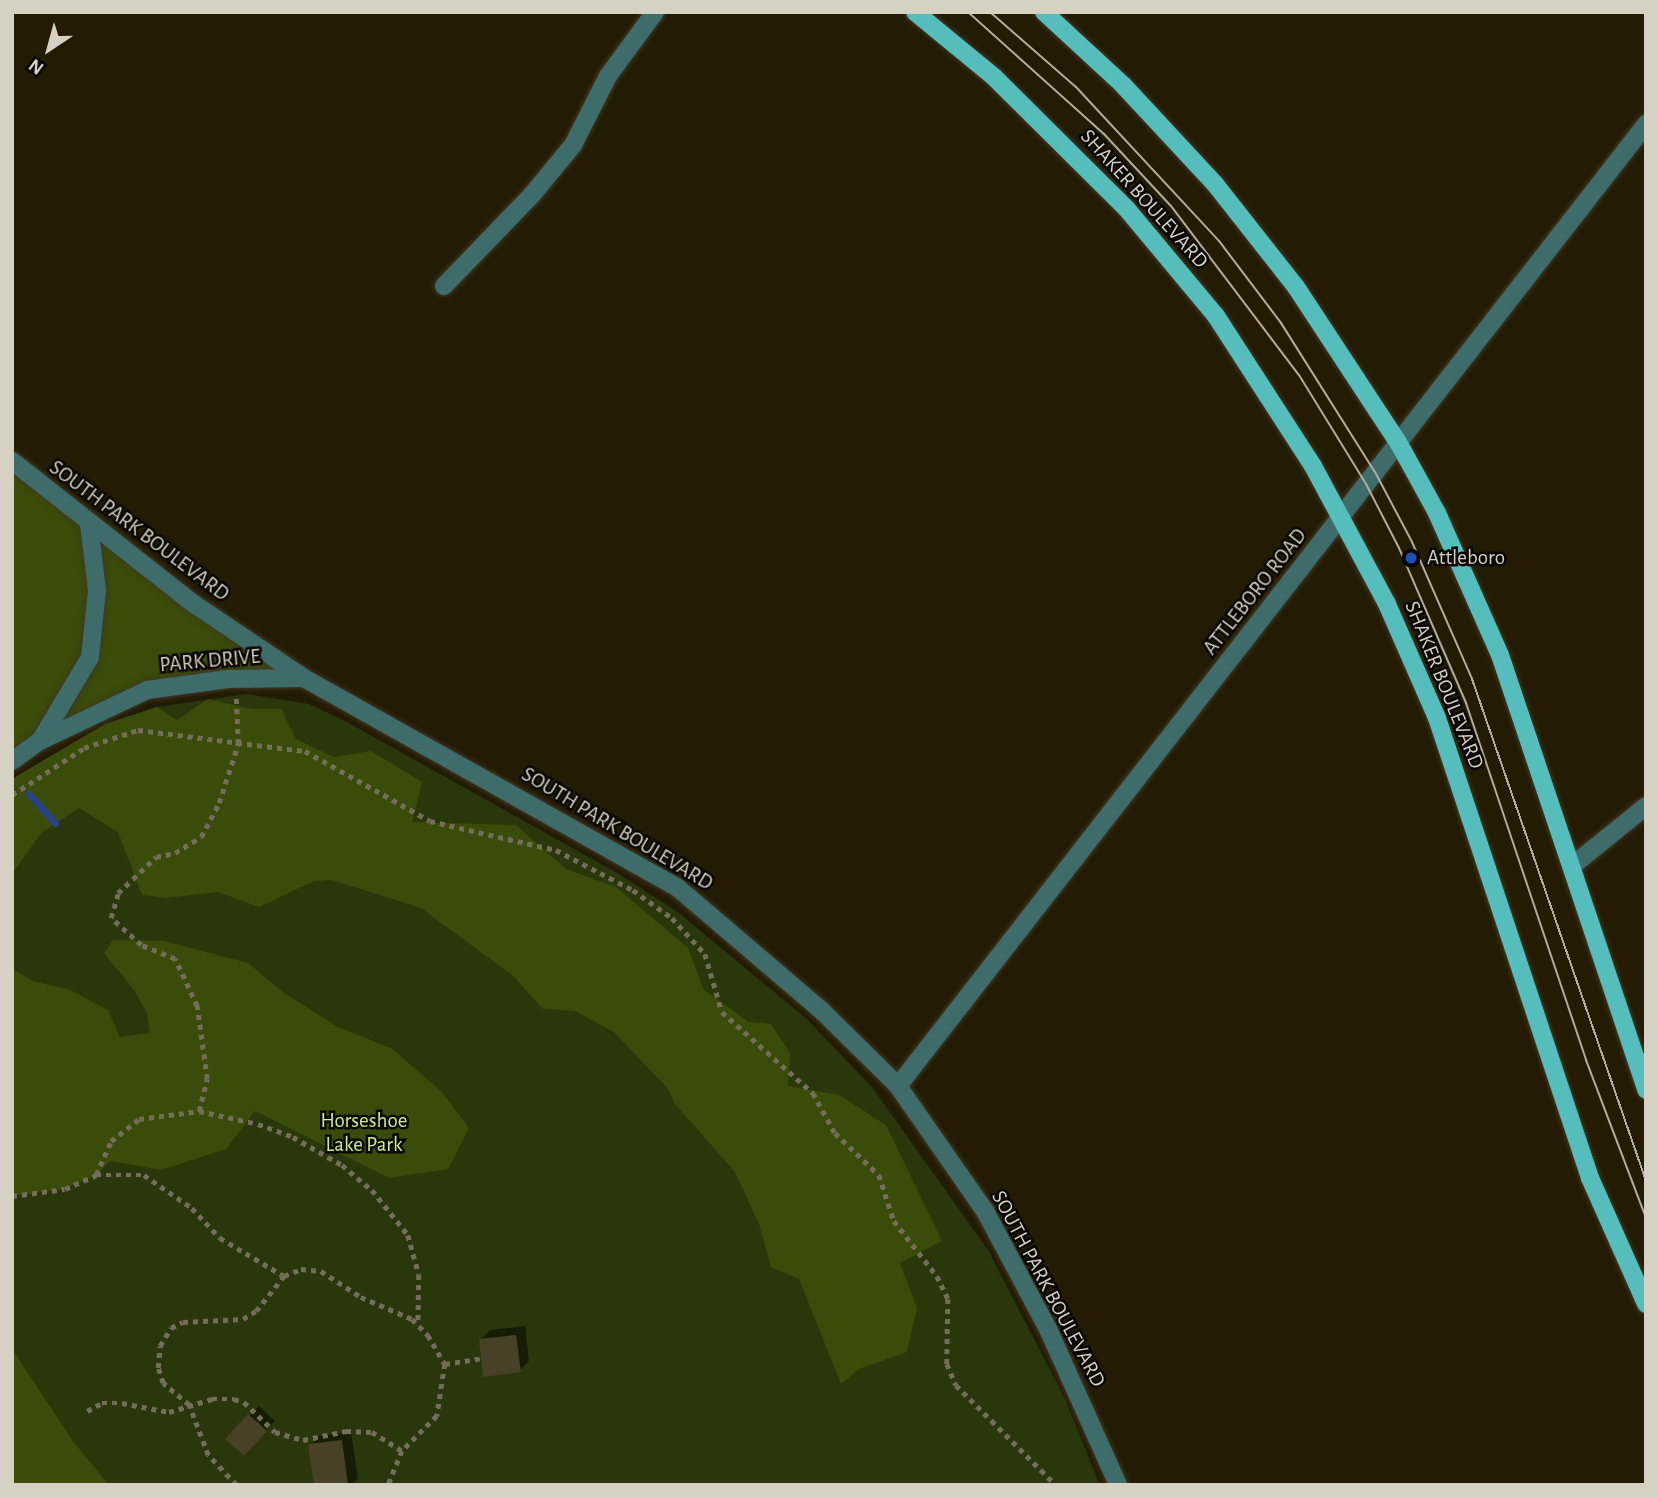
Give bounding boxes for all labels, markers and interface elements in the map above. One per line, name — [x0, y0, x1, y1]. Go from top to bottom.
north arrow — [14, 14, 84, 84]
text: N — [25, 55, 47, 78]
street label: SHAKER BOULEVARD — [1075, 124, 1213, 274]
street label: SOUTH PARK BOULEVARD — [44, 455, 234, 607]
street label: ATTLEBORO ROAD — [1198, 524, 1312, 660]
place label: Attleboro — [1427, 545, 1505, 571]
marker: Attleboro — [1401, 548, 1421, 568]
street label: SHAKER BOULEVARD — [1399, 598, 1489, 772]
street label: PARK DRIVE — [159, 644, 261, 678]
street label: SOUTH PARK BOULEVARD — [517, 762, 717, 896]
park label: Horseshoe Lake Park — [321, 1108, 407, 1158]
street label: SOUTH PARK BOULEVARD — [986, 1187, 1110, 1391]

